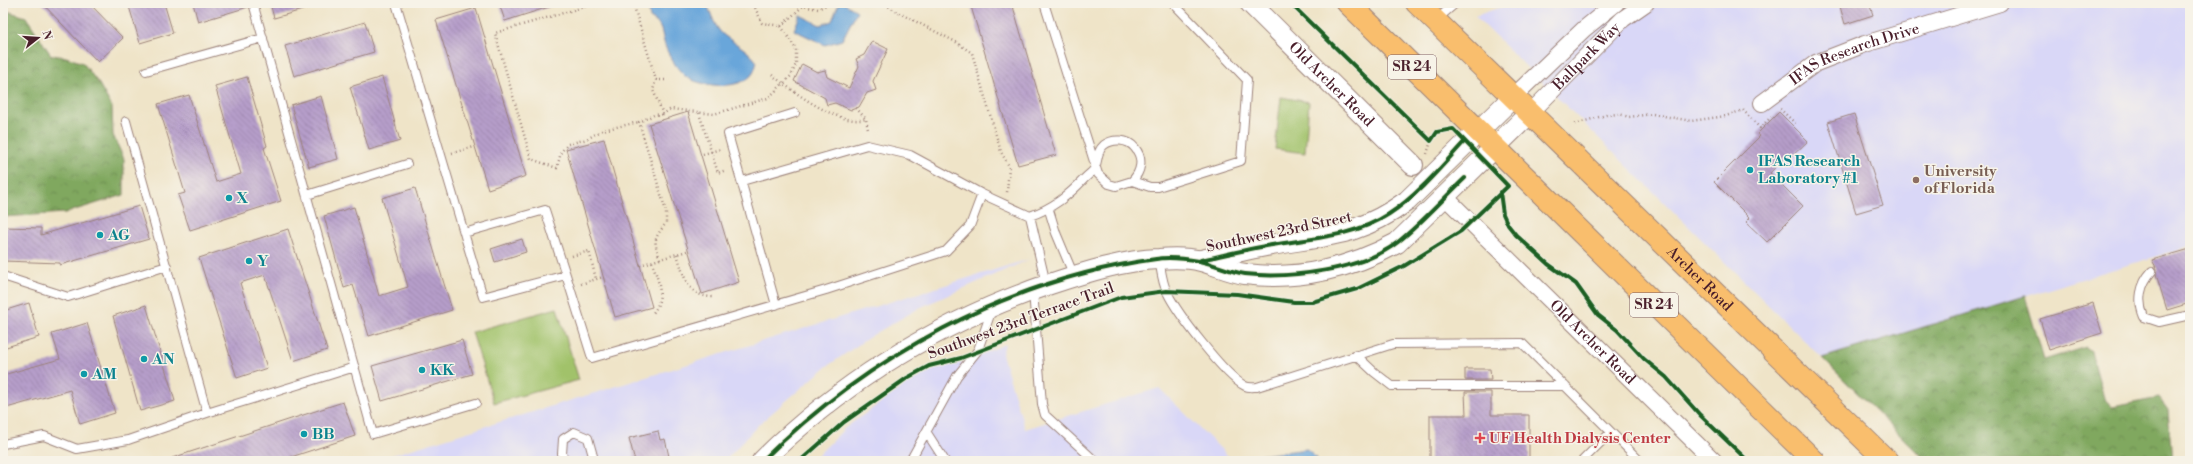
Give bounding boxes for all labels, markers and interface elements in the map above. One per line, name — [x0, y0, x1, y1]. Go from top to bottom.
north arrow — [18, 18, 58, 58]
street label: Ballpark Way — [1548, 18, 1624, 95]
street label: IFAS Research Drive — [1785, 19, 1922, 89]
text: N — [39, 29, 55, 42]
street label: Old Archer Road — [1285, 38, 1379, 131]
road number: SR 24 — [1388, 55, 1436, 79]
place label: IFAS Research Laboratory #1 — [1758, 152, 1861, 188]
place label: University of Florida — [1924, 162, 1997, 198]
marker: IFAS Research Laboratory #1 — [1745, 165, 1755, 175]
marker: University of Florida — [1911, 175, 1921, 185]
place label: X — [236, 189, 249, 208]
marker: X — [224, 193, 234, 203]
street label: Southwest 23rd Street — [1204, 207, 1354, 257]
place label: AG — [107, 226, 130, 245]
marker: AG — [95, 230, 105, 240]
street label: Archer Road — [1662, 242, 1737, 315]
place label: Y — [257, 252, 269, 271]
marker: Y — [244, 256, 254, 266]
street label: Southwest 23rd Terrace Trail — [925, 278, 1117, 364]
road number: SR 24 — [1630, 293, 1678, 317]
street label: Old Archer Road — [1546, 296, 1640, 389]
place label: AN — [151, 350, 175, 369]
marker: AN — [139, 354, 149, 364]
place label: KK — [430, 361, 455, 380]
place label: AM — [91, 365, 117, 384]
marker: KK — [417, 365, 427, 375]
marker: AM — [79, 369, 89, 379]
place label: BB — [312, 425, 335, 444]
marker: BB — [299, 429, 309, 439]
place label: UF Health Dialysis Center — [1489, 429, 1671, 448]
marker: UF Health Dialysis Center — [1474, 432, 1486, 444]

